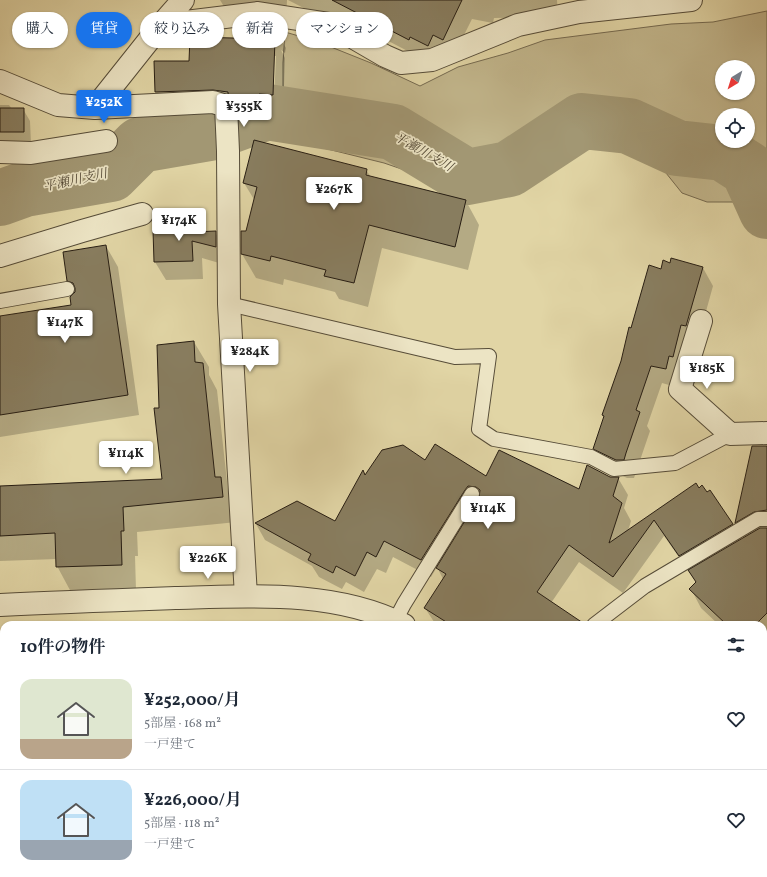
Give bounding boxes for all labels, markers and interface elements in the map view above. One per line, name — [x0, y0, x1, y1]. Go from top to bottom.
chip: 購入 — [12, 12, 68, 48]
chip: 賃貸 — [76, 12, 132, 48]
chip: 絞り込み — [140, 12, 224, 48]
chip: 新着 — [232, 12, 288, 48]
chip: マンション — [296, 12, 393, 48]
north arrow — [715, 60, 755, 100]
map controls — [715, 60, 755, 148]
pin: ¥252K — [76, 90, 132, 124]
text: ¥252K — [85, 94, 123, 112]
pin: ¥355K — [216, 94, 272, 128]
text: ¥355K — [226, 98, 262, 116]
button: locate — [715, 108, 755, 148]
water label: 平瀬川支川 — [390, 129, 457, 178]
water label: 平瀬川支川 — [42, 165, 111, 197]
pin: ¥267K — [306, 177, 362, 211]
text: ¥267K — [315, 181, 353, 199]
pin: ¥174K — [151, 208, 207, 242]
text: ¥174K — [161, 212, 197, 230]
pin: ¥147K — [37, 310, 93, 344]
text: ¥147K — [47, 314, 83, 332]
pin: ¥284K — [222, 339, 278, 373]
text: ¥284K — [230, 343, 270, 361]
pin: ¥185K — [679, 356, 735, 390]
text: ¥185K — [689, 360, 725, 378]
pin: ¥114K — [98, 441, 154, 475]
text: ¥114K — [108, 445, 144, 463]
pin: ¥114K — [460, 496, 516, 530]
text: ¥114K — [470, 500, 506, 518]
pin: ¥226K — [180, 546, 236, 580]
text: ¥226K — [189, 550, 227, 568]
icon: filters — [725, 634, 747, 656]
text: 10件の物件 — [20, 636, 105, 659]
text: ¥252,000/月 — [144, 689, 241, 712]
icon: home — [52, 695, 100, 743]
icon: heart — [725, 708, 747, 730]
text: 5部屋 · 168 m² — [144, 715, 221, 733]
text: 一戸建て — [144, 736, 196, 754]
text: ¥226,000/月 — [144, 789, 242, 812]
icon: home — [52, 796, 100, 844]
icon: heart — [725, 809, 747, 831]
text: 5部屋 · 118 m² — [144, 815, 220, 833]
text: 一戸建て — [144, 836, 196, 854]

